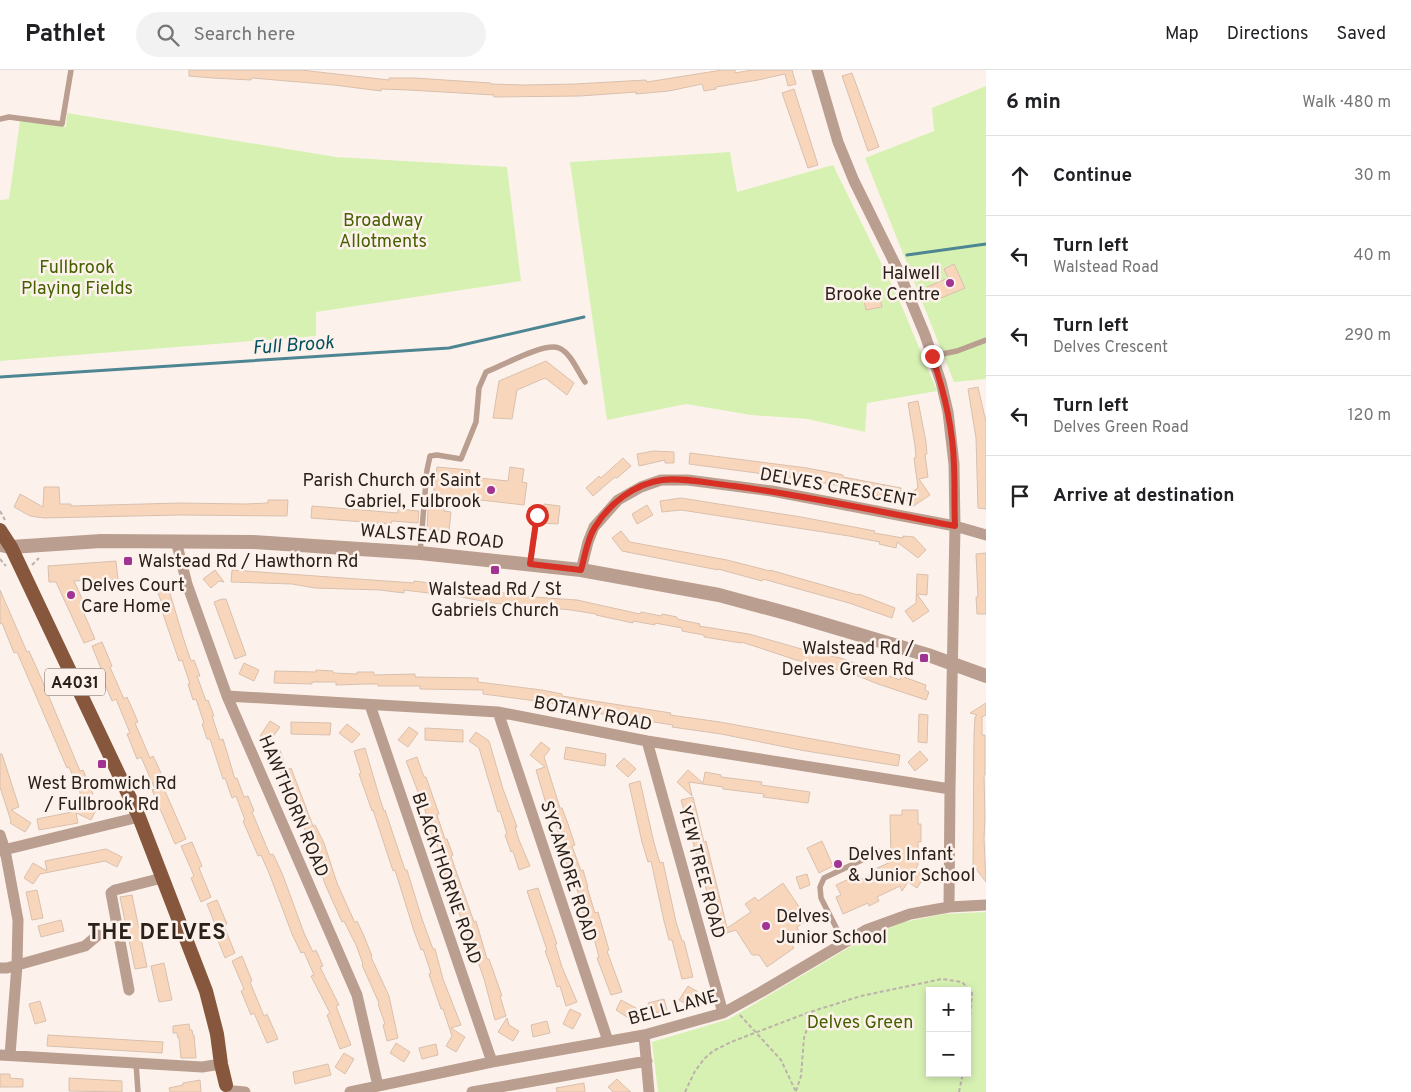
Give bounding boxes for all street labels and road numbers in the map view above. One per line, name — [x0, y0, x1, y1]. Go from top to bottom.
street label: DELVES CRESCENT — [758, 463, 918, 514]
street label: WALSTEAD ROAD — [359, 520, 505, 555]
road number: A4031 — [45, 668, 105, 696]
street label: BOTANY ROAD — [531, 692, 654, 737]
street label: HAWTHORN ROAD — [252, 732, 333, 881]
street label: BLACKTHORNE ROAD — [405, 789, 486, 968]
street label: SYCAMORE ROAD — [534, 798, 601, 945]
street label: YEW TREE ROAD — [672, 803, 729, 941]
street label: BELL LANE — [626, 985, 721, 1031]

